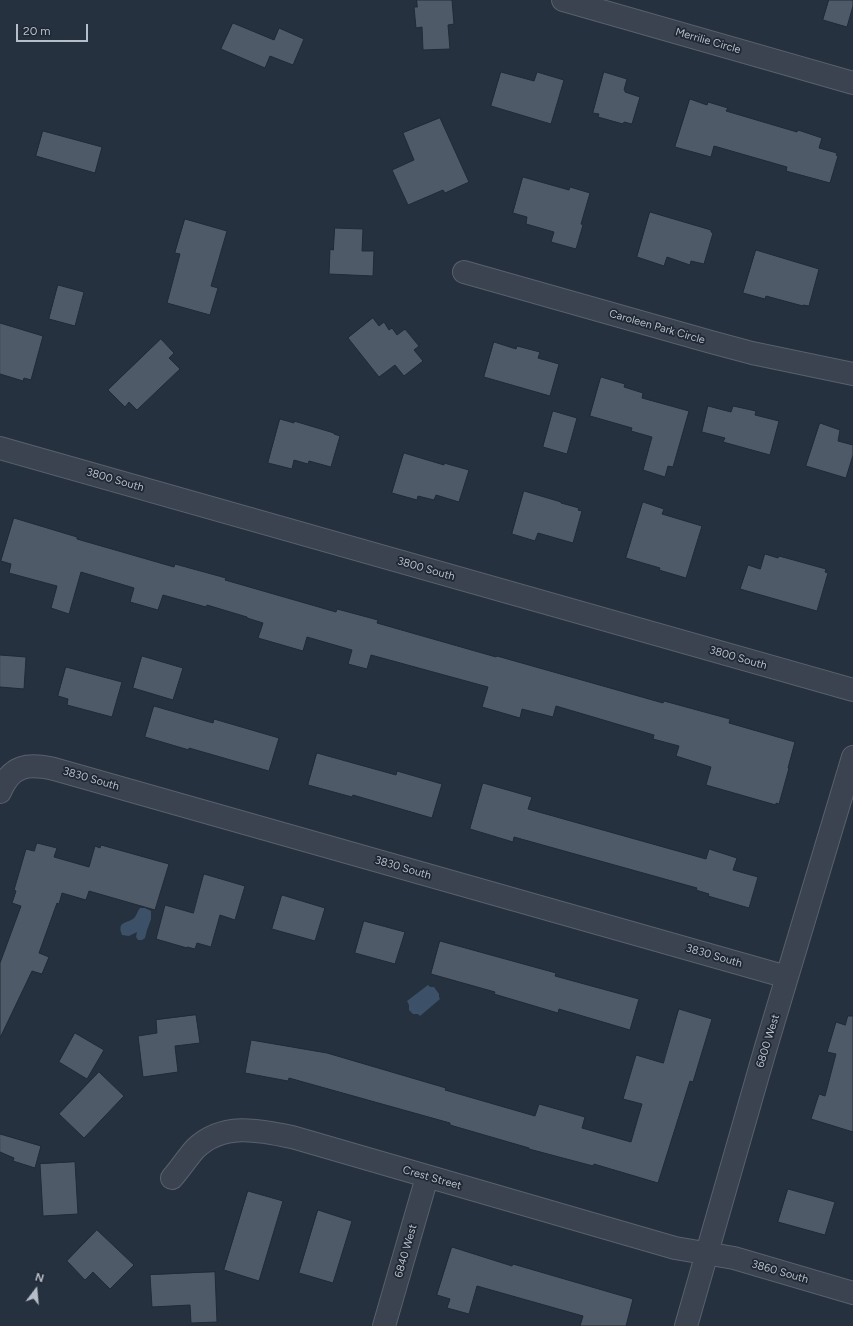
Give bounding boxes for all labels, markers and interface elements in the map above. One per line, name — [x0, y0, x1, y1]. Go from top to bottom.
scale bar — [18, 16, 90, 42]
text: 20 m — [23, 24, 51, 38]
street label: Merrilie Circle — [674, 25, 742, 57]
street label: Caroleen Park Circle — [608, 307, 706, 347]
street label: 3800 South — [85, 466, 145, 494]
street label: 3800 South — [396, 555, 456, 583]
street label: 3800 South — [708, 644, 768, 672]
street label: 3830 South — [61, 765, 121, 793]
street label: 3830 South — [373, 854, 433, 882]
street label: 3830 South — [684, 942, 744, 970]
street label: 6800 West — [754, 1013, 782, 1069]
street label: Crest Street — [401, 1163, 463, 1193]
street label: 6840 West — [392, 1223, 420, 1279]
street label: 3860 South — [750, 1258, 810, 1286]
north arrow — [16, 1270, 56, 1310]
text: N — [34, 1271, 45, 1285]

